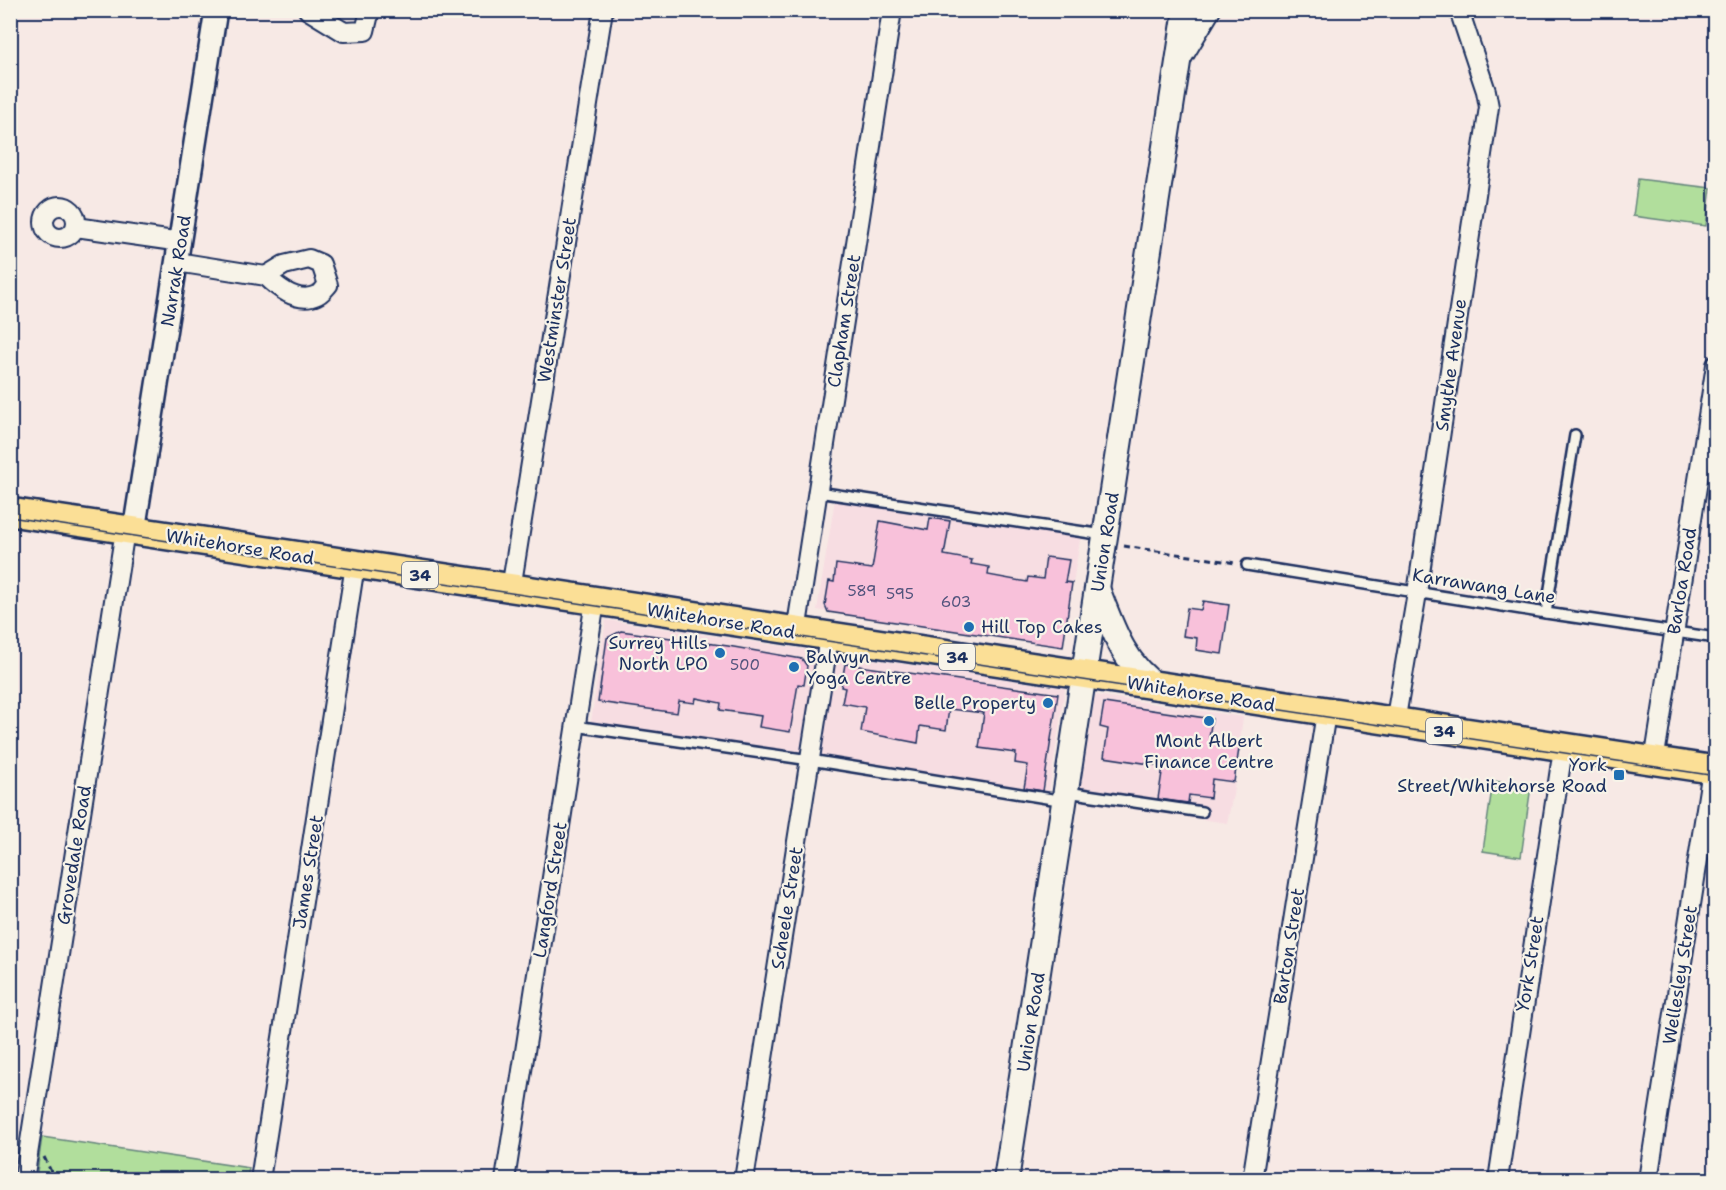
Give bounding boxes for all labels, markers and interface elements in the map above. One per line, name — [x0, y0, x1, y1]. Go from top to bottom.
street label: Narrak Road — [155, 214, 197, 328]
street label: Westminster Street — [532, 215, 582, 384]
street label: Clapham Street — [822, 253, 866, 389]
street label: Smythe Avenue — [1430, 297, 1472, 433]
street label: Union Road — [1085, 490, 1125, 594]
street label: Whitehorse Road — [164, 523, 316, 571]
street label: Barloa Road — [1662, 526, 1702, 636]
road number: 34 — [402, 562, 438, 588]
street label: Karrawang Lane — [1411, 563, 1557, 609]
house number: 589 — [847, 581, 877, 601]
house number: 595 — [886, 584, 914, 604]
house number: 603 — [941, 592, 971, 612]
street label: Whitehorse Road — [645, 597, 797, 645]
place label: Hill Top Cakes — [981, 615, 1103, 639]
marker: Hill Top Cakes — [962, 620, 976, 634]
place label: Surrey Hills North LPO — [609, 631, 708, 676]
road number: 34 — [939, 644, 975, 670]
place label: Balwyn Yoga Centre — [806, 645, 911, 690]
marker: Surrey Hills North LPO — [713, 646, 727, 660]
house number: 500 — [730, 655, 760, 675]
marker: Balwyn Yoga Centre — [787, 660, 801, 674]
street label: Whitehorse Road — [1125, 670, 1277, 718]
place label: Belle Property — [914, 691, 1036, 715]
marker: Belle Property — [1041, 696, 1055, 710]
marker: Mont Albert Finance Centre — [1202, 714, 1216, 728]
road number: 34 — [1426, 718, 1462, 744]
place label: Mont Albert Finance Centre — [1144, 729, 1274, 774]
place label: York Street/Whitehorse Road — [1397, 753, 1607, 798]
marker: York Street/Whitehorse Road — [1612, 768, 1626, 782]
street label: Grovedale Road — [51, 784, 97, 926]
street label: James Street — [287, 813, 329, 931]
street label: Langford Street — [527, 820, 573, 960]
street label: Scheele Street — [765, 845, 809, 971]
street label: Barton Street — [1268, 886, 1310, 1006]
street label: Wellesley Street — [1657, 904, 1703, 1046]
street label: York Street — [1511, 914, 1549, 1014]
street label: Union Road — [1011, 970, 1051, 1074]

